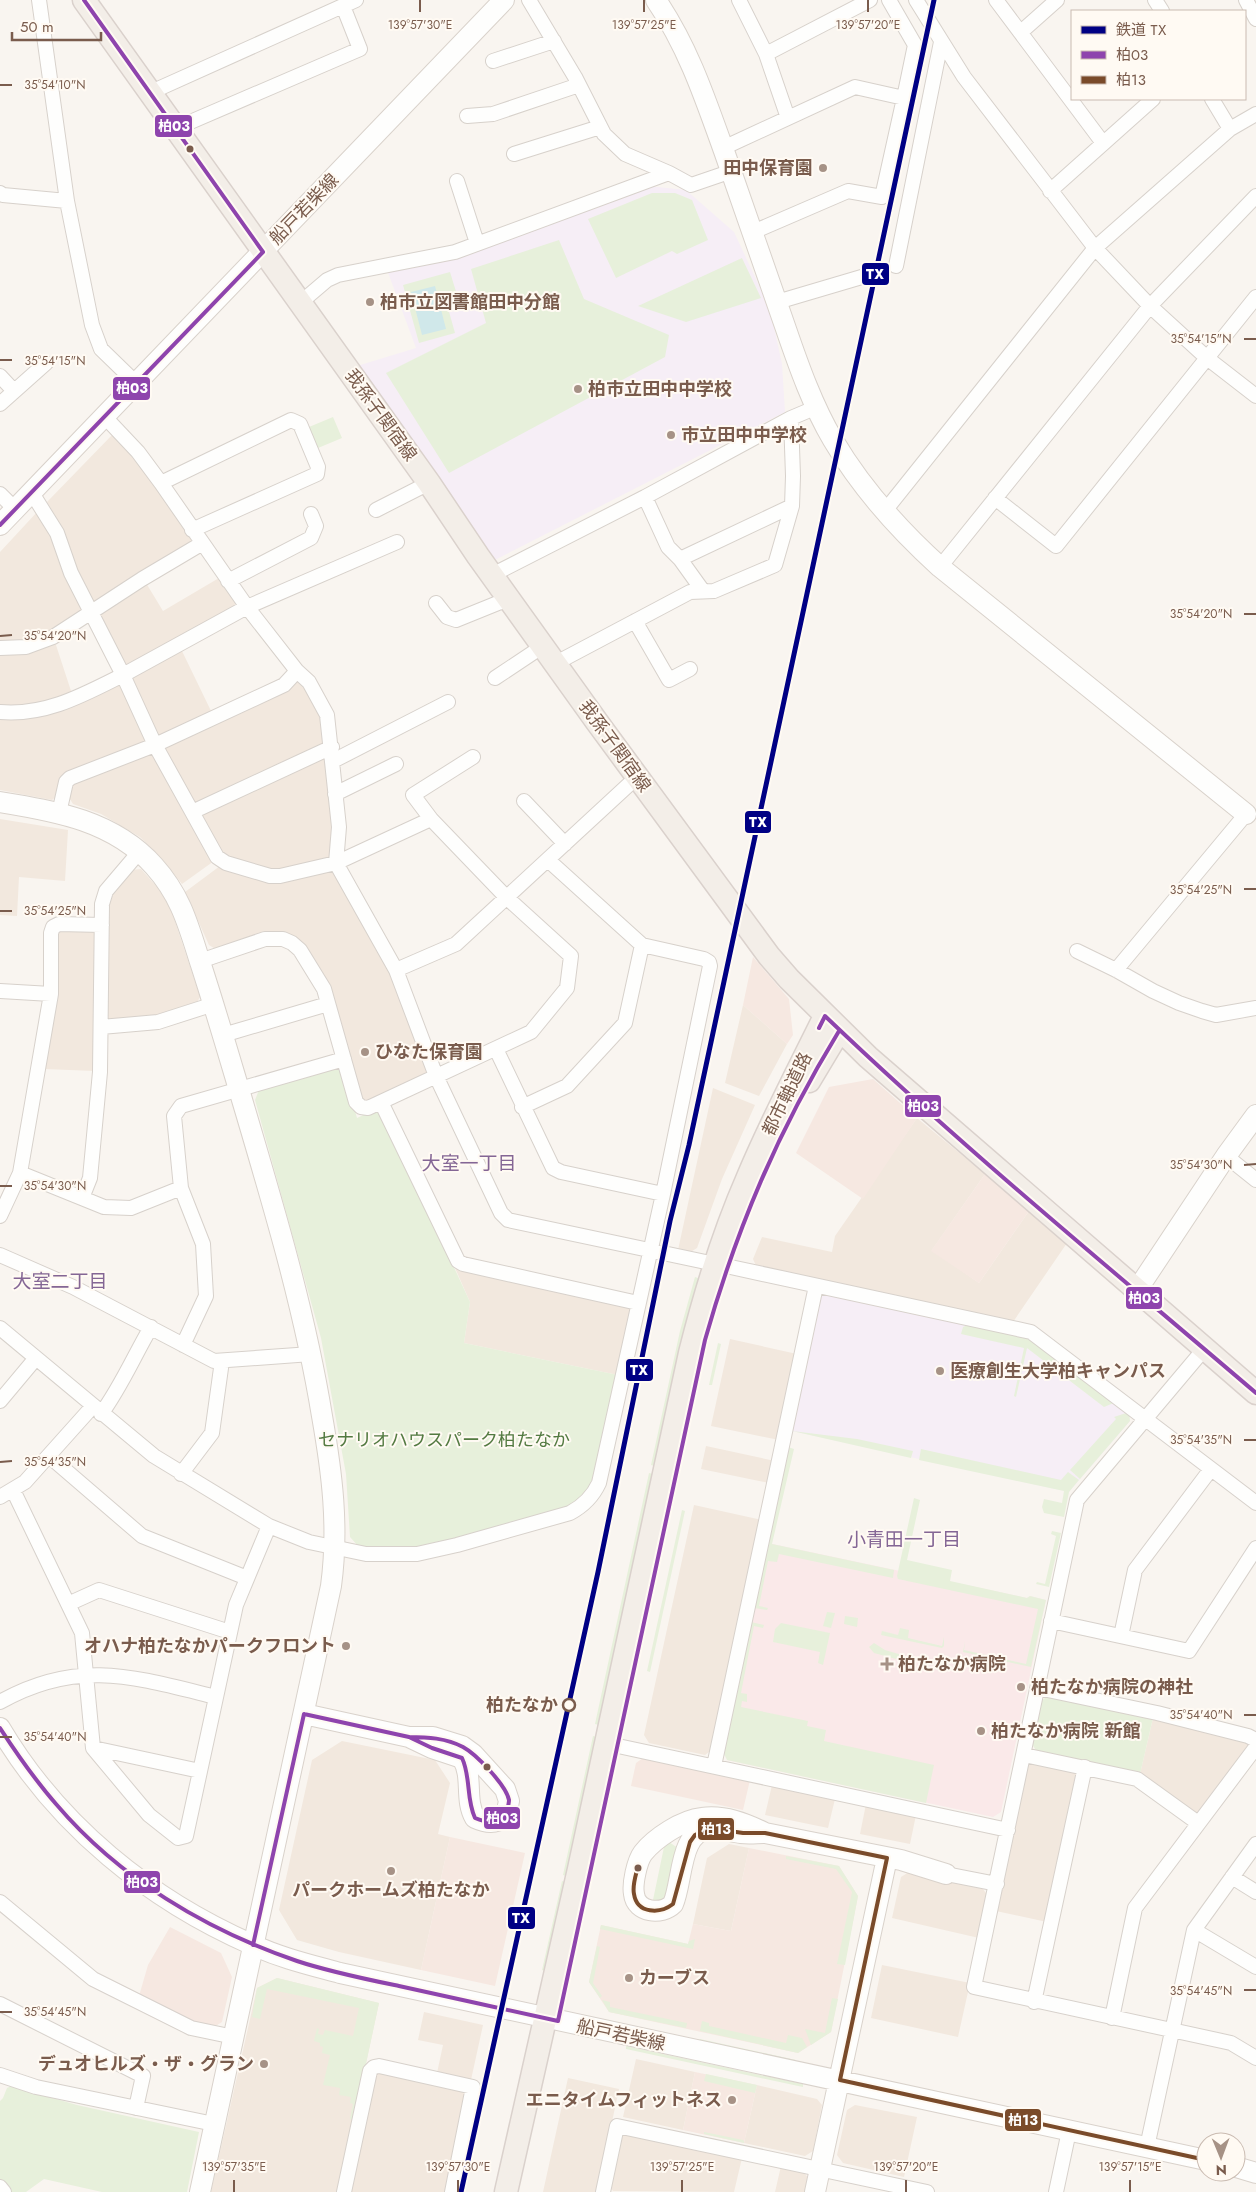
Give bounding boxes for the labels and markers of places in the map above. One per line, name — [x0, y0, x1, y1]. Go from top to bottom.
unlabelled marker — [185, 144, 195, 154]
place label: 田中保育園 — [723, 155, 813, 181]
marker: 田中保育園 — [817, 162, 829, 174]
place label: 柏市立図書館田中分館 — [380, 289, 560, 315]
marker: 柏市立図書館田中分館 — [364, 296, 376, 308]
place label: 柏市立田中中学校 — [588, 376, 732, 402]
marker: 柏市立田中中学校 — [572, 383, 584, 395]
place label: 市立田中中学校 — [681, 422, 807, 448]
marker: 市立田中中学校 — [665, 429, 677, 441]
place label: ひなた保育園 — [375, 1039, 483, 1065]
marker: ひなた保育園 — [359, 1046, 371, 1058]
place label: 医療創生大学柏キャンパス — [950, 1358, 1166, 1384]
marker: 医療創生大学柏キャンパス — [934, 1365, 946, 1377]
place label: オハナ柏たなかパークフロント — [84, 1633, 336, 1659]
marker: オハナ柏たなかパークフロント — [340, 1640, 352, 1652]
place label: 柏たなか病院 — [898, 1651, 1006, 1677]
marker: 柏たなか病院 — [880, 1657, 894, 1671]
place label: 柏たなか病院の神社 — [1031, 1674, 1193, 1700]
marker: 柏たなか病院の神社 — [1015, 1681, 1027, 1693]
place label: 柏たなか — [486, 1692, 558, 1718]
marker: 柏たなか — [562, 1698, 576, 1712]
place label: 柏たなか病院 新館 — [991, 1718, 1140, 1744]
marker: 柏たなか病院 新館 — [975, 1725, 987, 1737]
unlabelled marker — [482, 1762, 492, 1772]
unlabelled marker — [633, 1863, 643, 1873]
marker: パークホームズ柏たなか — [385, 1865, 397, 1877]
place label: パークホームズ柏たなか — [292, 1877, 490, 1903]
place label: カーブス — [639, 1965, 710, 1991]
marker: カーブス — [623, 1972, 635, 1984]
place label: デュオヒルズ・ザ・グラン — [38, 2051, 254, 2077]
marker: デュオヒルズ・ザ・グラン — [258, 2058, 270, 2070]
place label: エニタイムフィットネス — [526, 2087, 722, 2113]
marker: エニタイムフィットネス — [726, 2094, 738, 2106]

